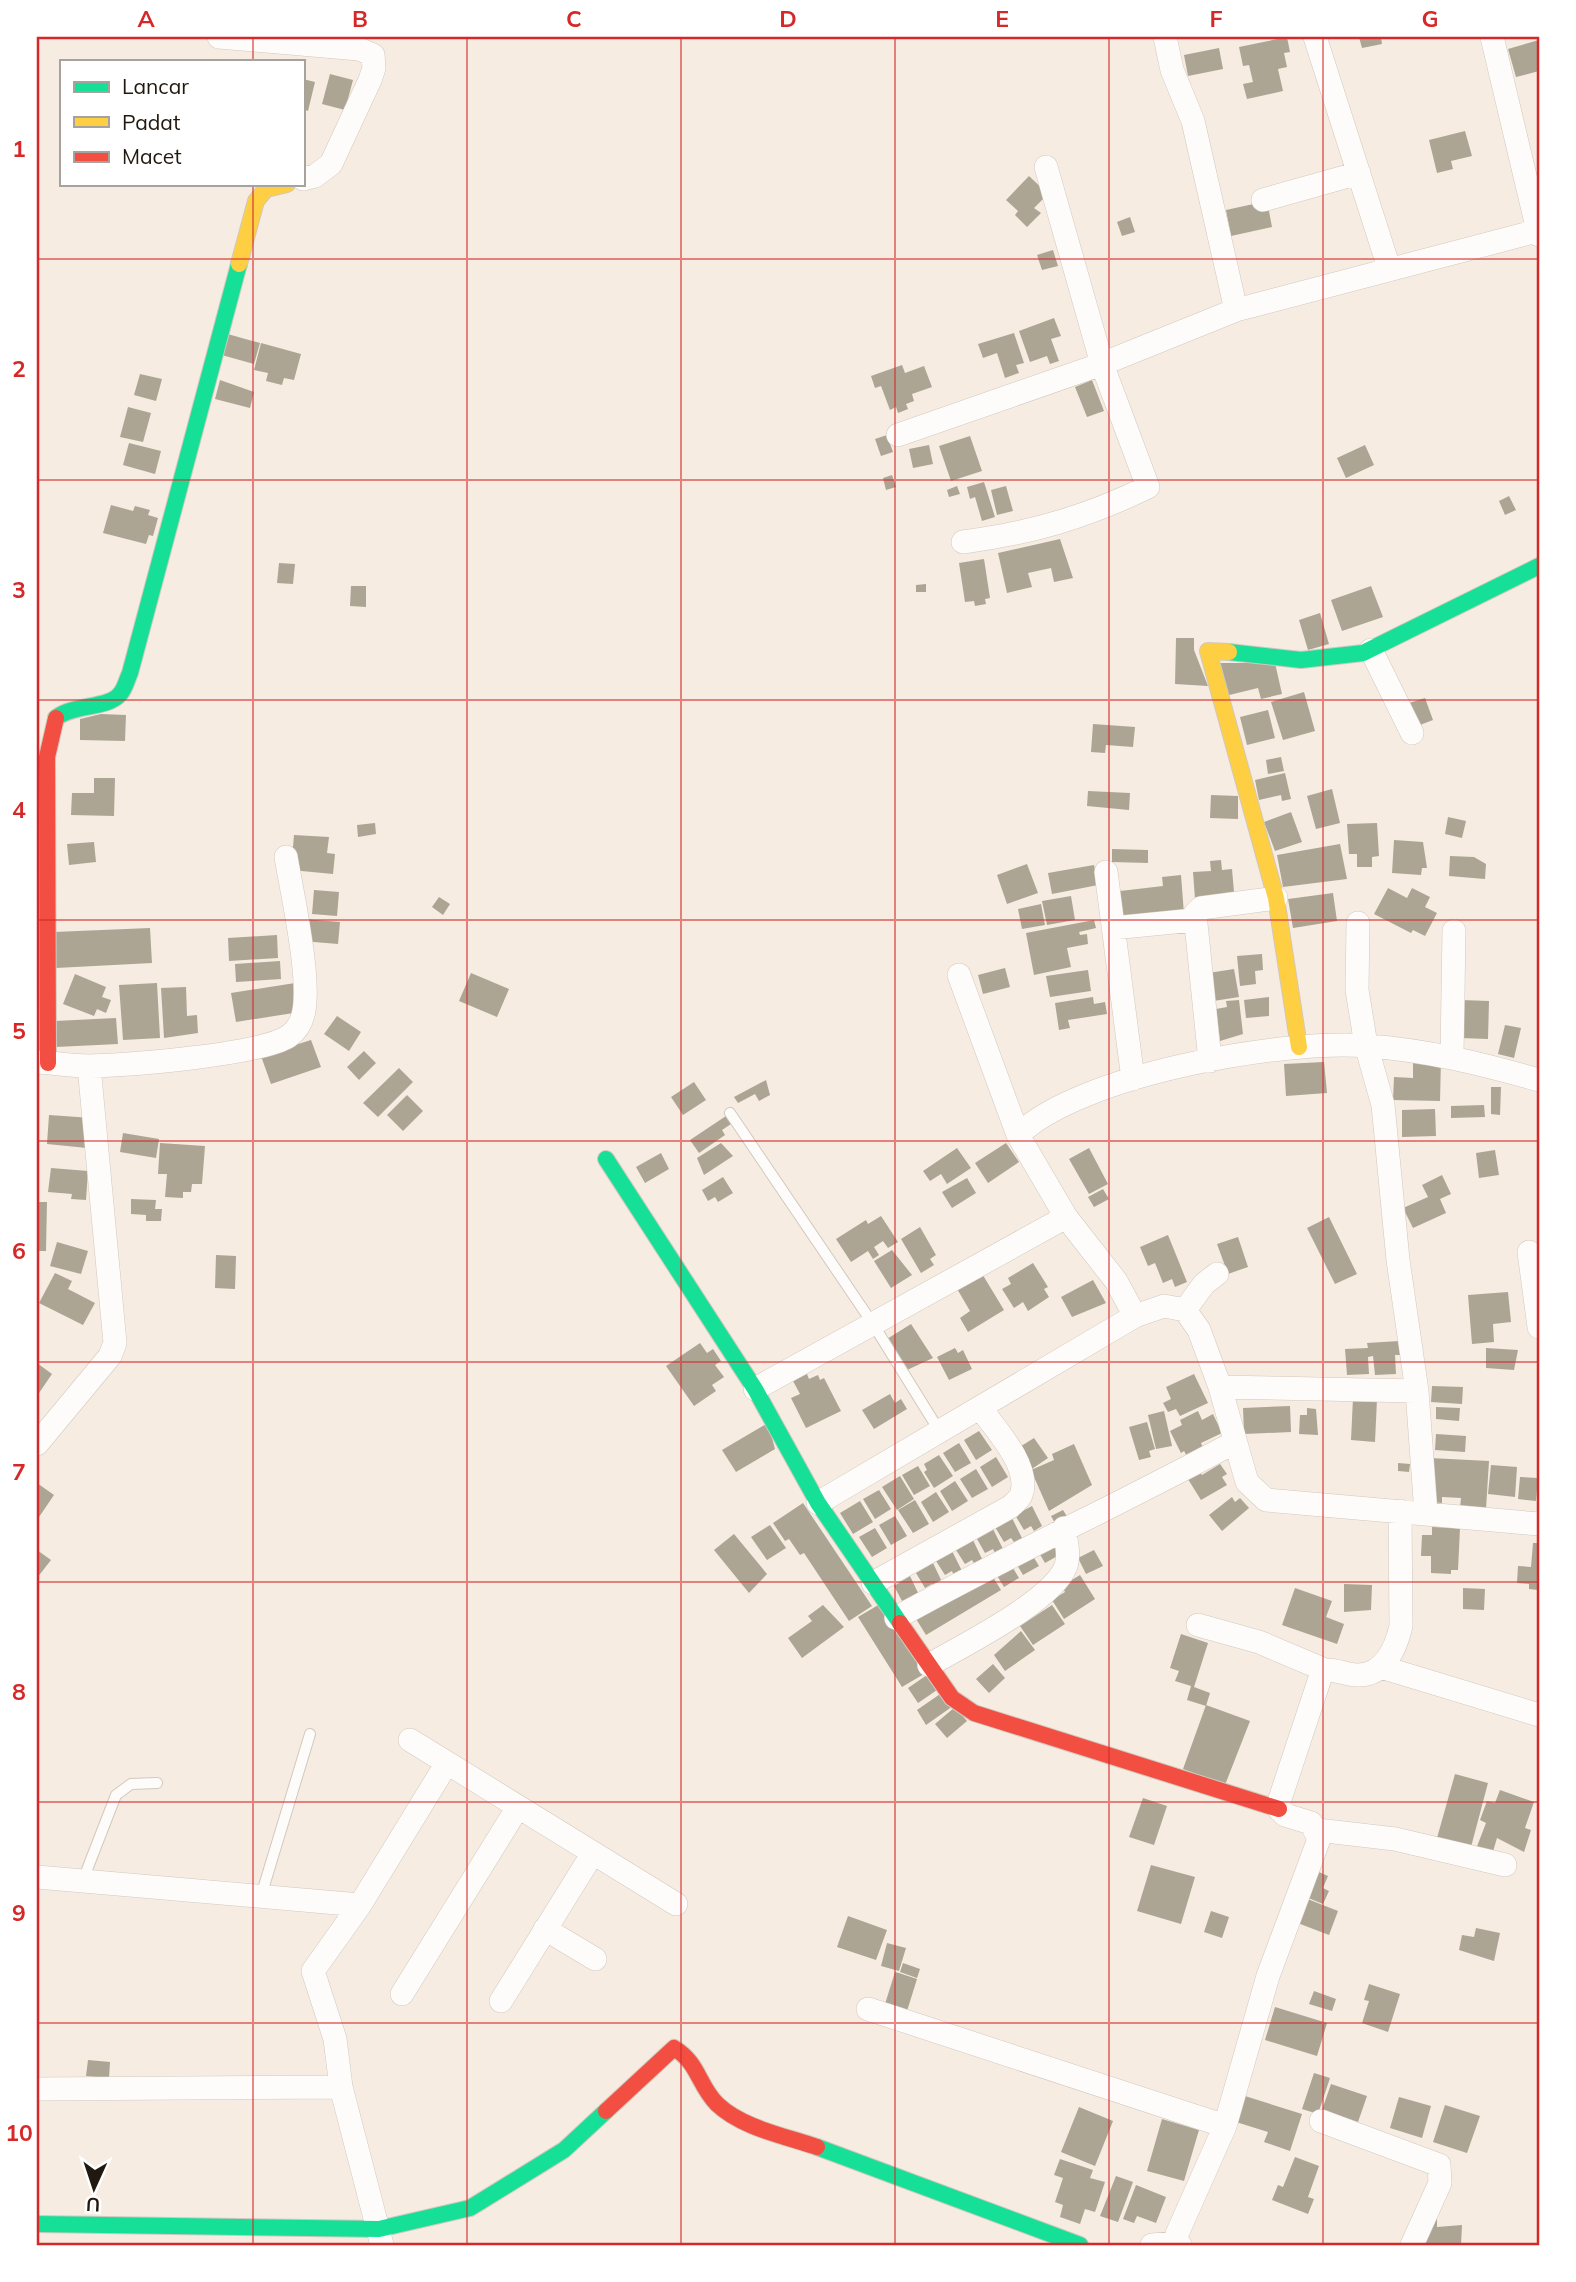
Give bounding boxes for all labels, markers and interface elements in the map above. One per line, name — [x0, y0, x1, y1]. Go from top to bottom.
text: A — [137, 4, 155, 33]
text: B — [352, 4, 368, 33]
text: C — [566, 4, 582, 33]
text: D — [779, 4, 797, 33]
text: E — [995, 4, 1009, 33]
text: F — [1209, 4, 1223, 33]
text: G — [1421, 4, 1439, 33]
legend — [60, 60, 304, 186]
text: Lancar — [122, 73, 189, 99]
text: Padat — [122, 109, 180, 135]
text: 1 — [12, 134, 26, 163]
text: Macet — [122, 143, 182, 169]
text: 2 — [12, 354, 26, 383]
text: 3 — [12, 575, 26, 604]
text: 4 — [12, 795, 26, 824]
text: 5 — [12, 1016, 26, 1045]
text: 6 — [12, 1236, 26, 1265]
text: 7 — [12, 1457, 26, 1486]
text: 8 — [12, 1677, 26, 1706]
text: 9 — [12, 1898, 26, 1927]
text: 10 — [5, 2118, 33, 2147]
north arrow — [60, 2152, 130, 2222]
text: U — [85, 2193, 101, 2217]

